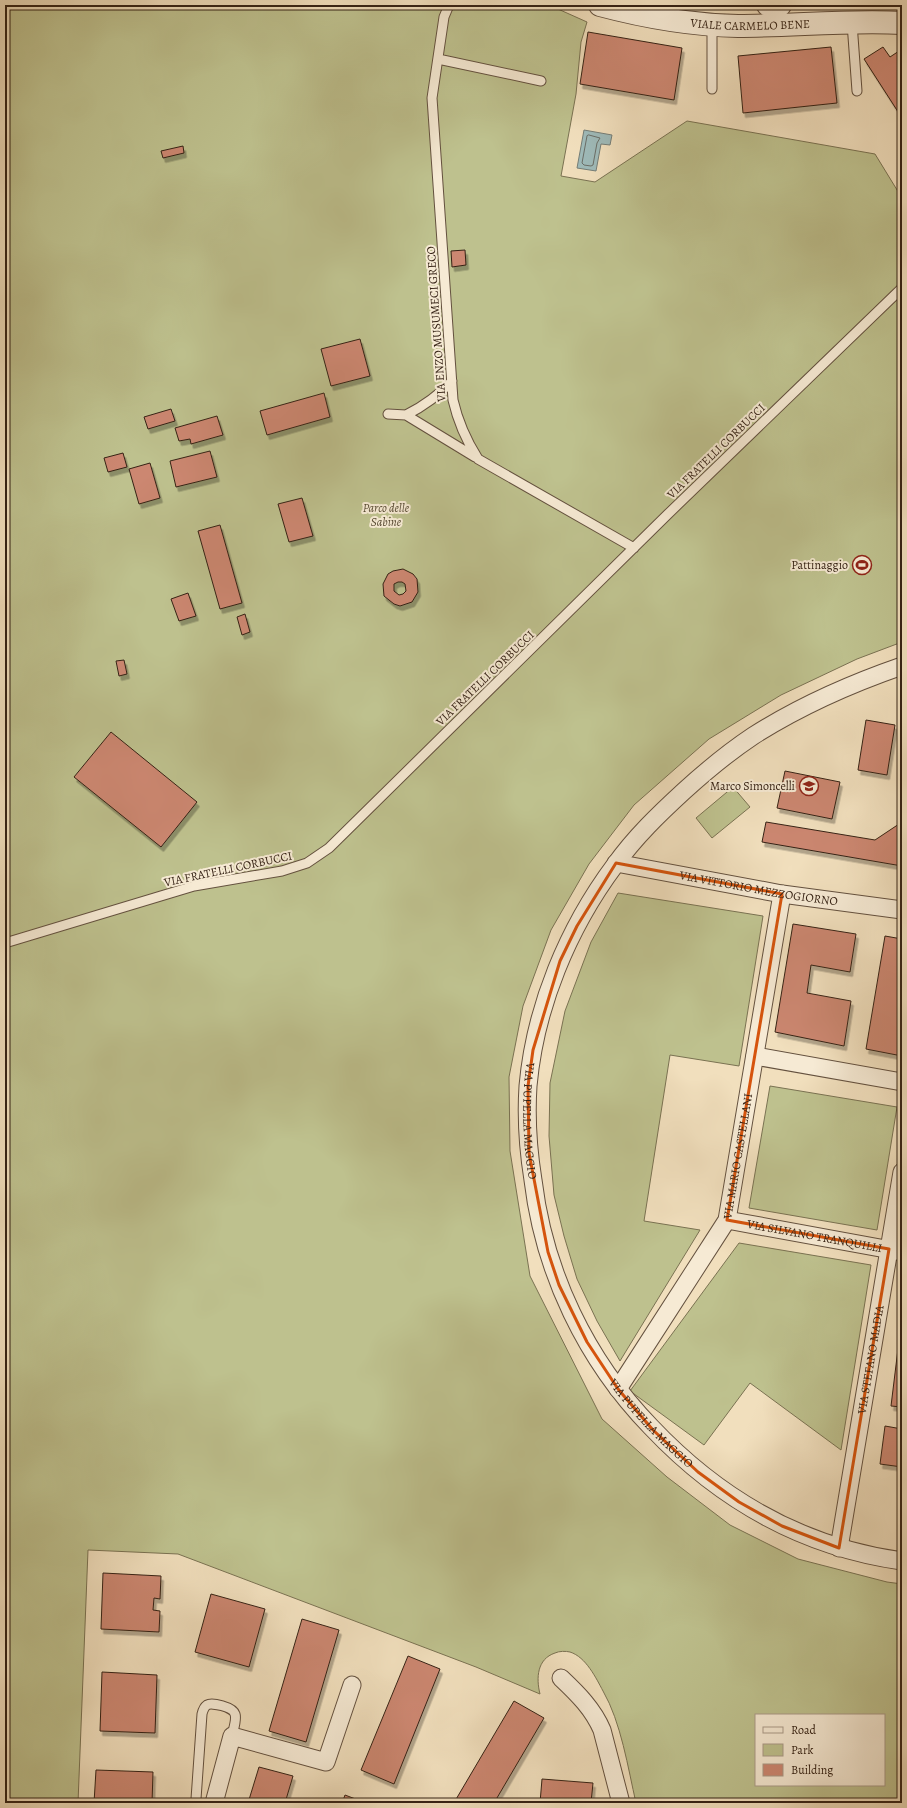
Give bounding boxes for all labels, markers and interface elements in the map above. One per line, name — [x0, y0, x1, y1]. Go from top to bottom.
street label: VIALE CARMELO BENE — [688, 15, 810, 34]
street label: VIA ENZO MUSUMECI GRECO — [423, 246, 449, 403]
street label: VIA FRATELLI CORBUCCI — [663, 400, 769, 503]
park label: Parco delle Sabine — [363, 500, 410, 530]
sports icon: Pattinaggio — [851, 554, 873, 576]
place label: Pattinaggio — [791, 557, 848, 573]
street label: VIA FRATELLI CORBUCCI — [432, 627, 538, 730]
school or university icon: Marco Simoncelli — [798, 775, 820, 797]
place label: Marco Simoncelli — [710, 778, 795, 794]
street label: VIA FRATELLI CORBUCCI — [161, 848, 294, 891]
street label: VIA VITTORIO MEZZOGIORNO — [677, 867, 839, 909]
street label: VIA PUPELLA MAGGIO — [519, 1061, 541, 1180]
street label: VIA MARIO CASTELLANI — [719, 1092, 756, 1221]
street label: VIA SILVANO TRANQUILLI — [745, 1216, 883, 1256]
street label: VIA STEFANO MADIA — [853, 1303, 888, 1416]
street label: VIA PUPELLA MAGGIO — [605, 1375, 697, 1471]
legend — [755, 1714, 885, 1786]
text: Road — [791, 1722, 817, 1738]
text: Park — [791, 1742, 814, 1758]
text: Building — [791, 1762, 833, 1778]

